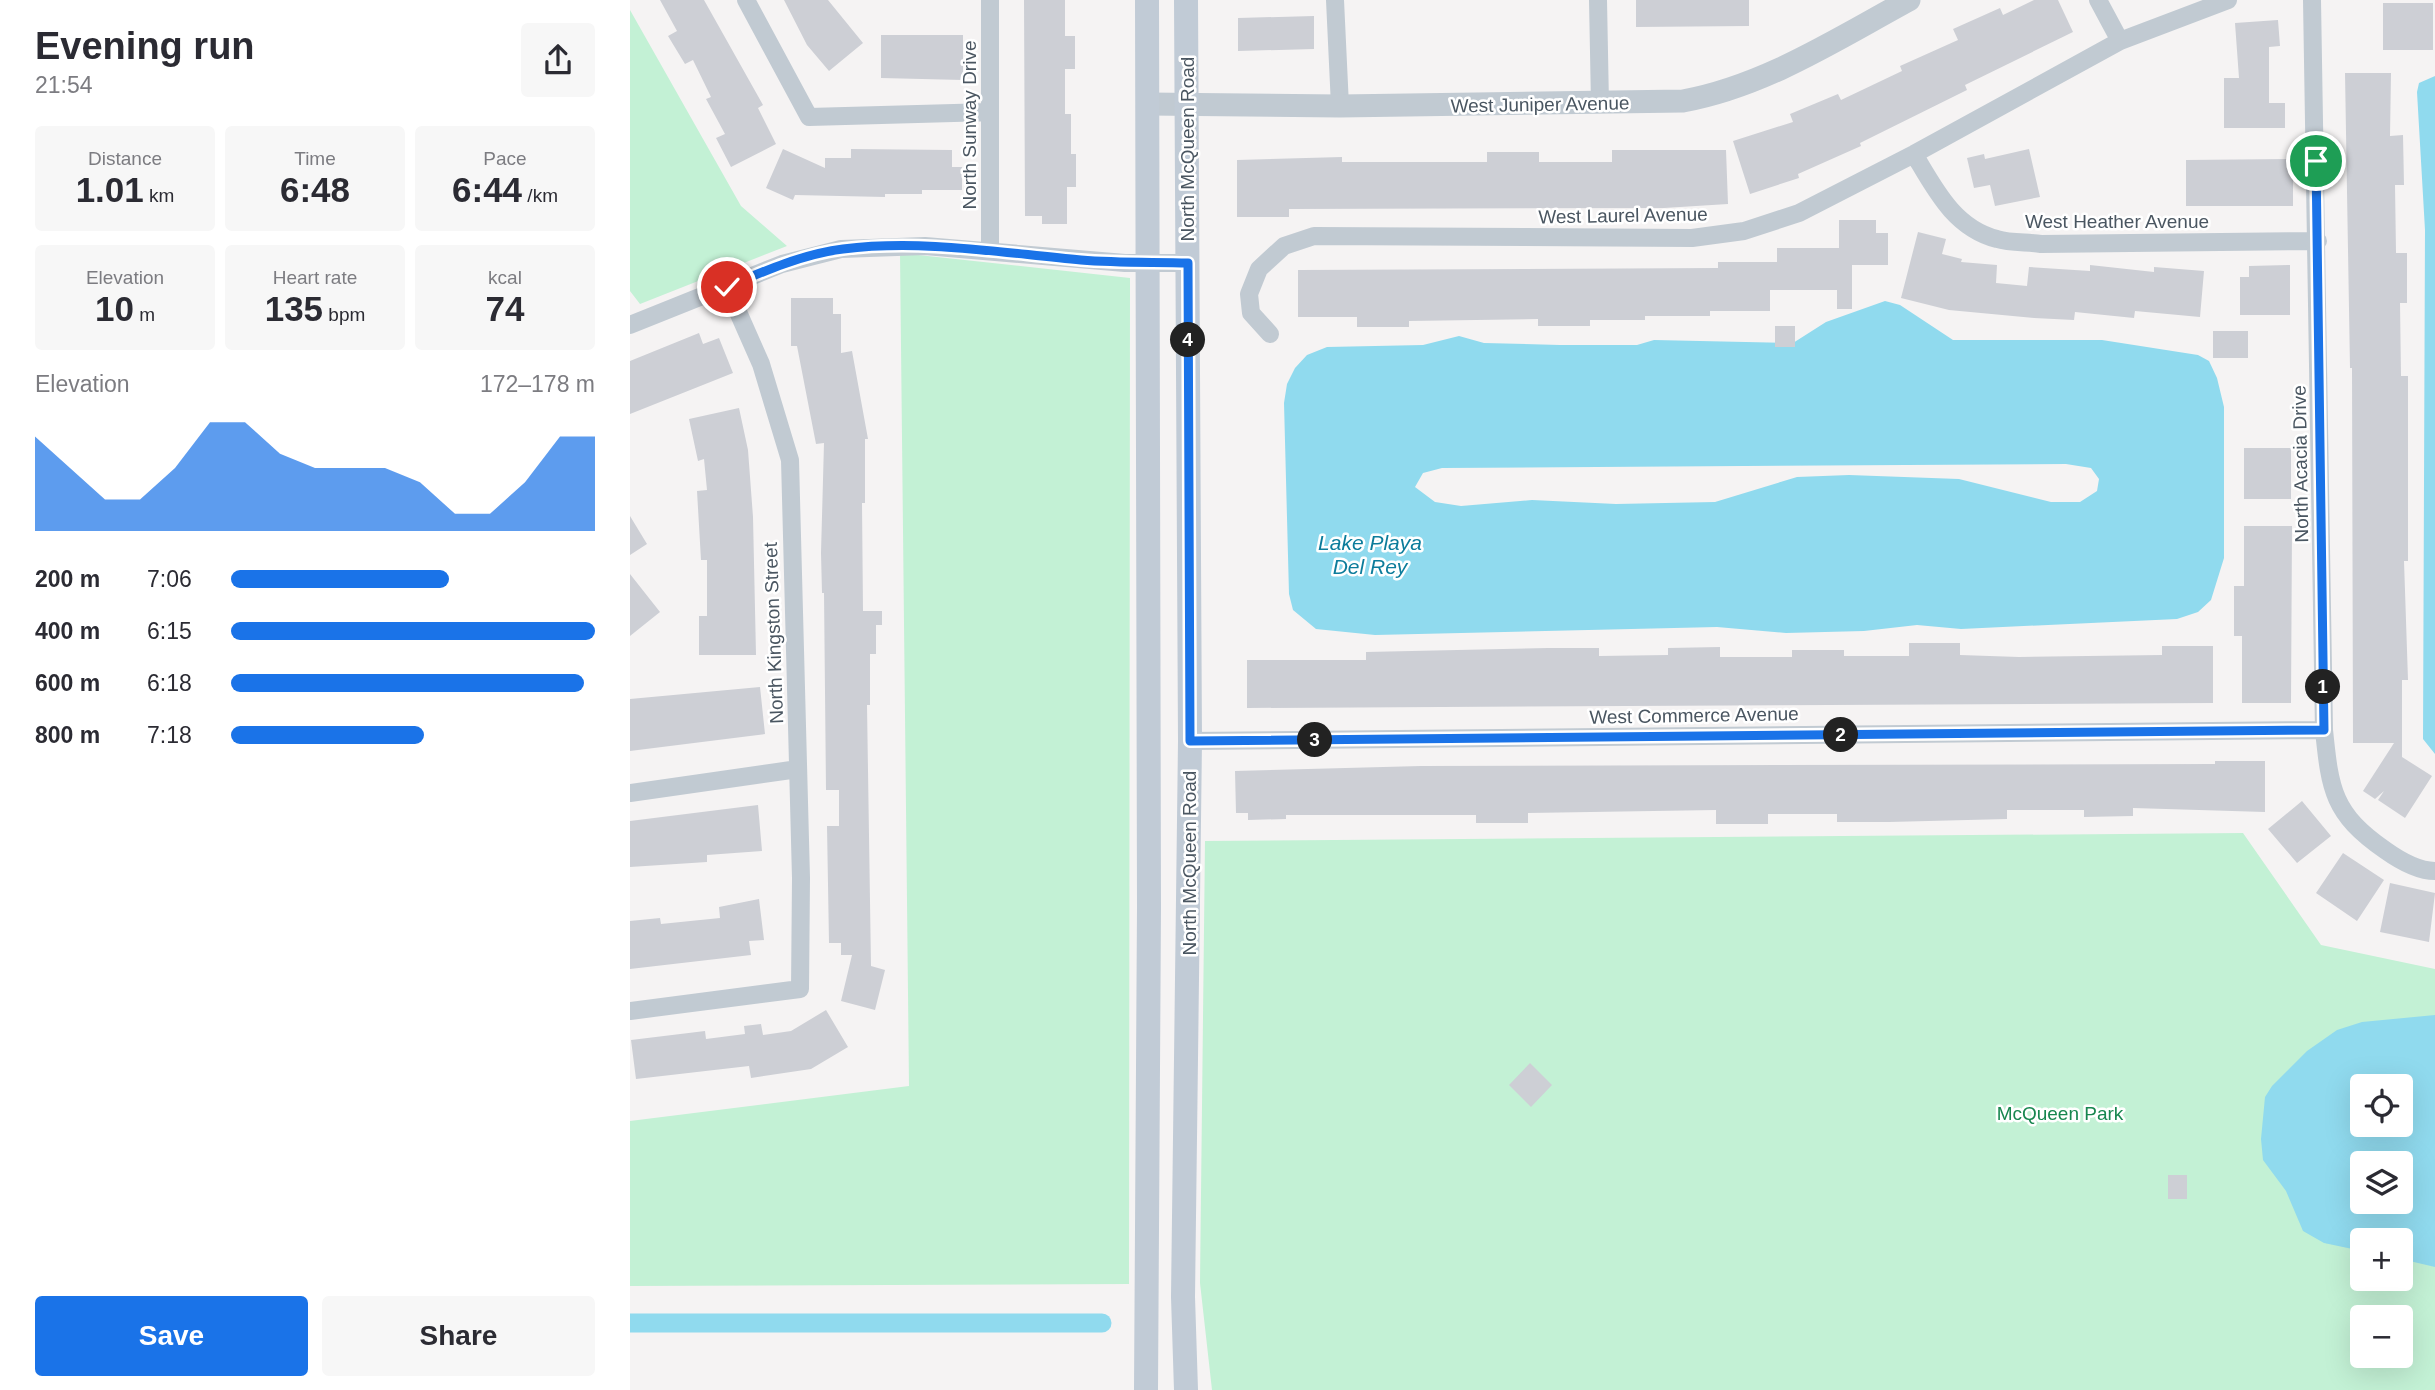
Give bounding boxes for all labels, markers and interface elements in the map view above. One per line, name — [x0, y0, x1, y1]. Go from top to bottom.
button: share — [521, 23, 595, 97]
text: Evening run — [35, 25, 255, 67]
street label: North Sunway Drive — [959, 41, 980, 209]
street label: North McQueen Road — [1177, 57, 1198, 241]
text: 21:54 — [35, 72, 93, 98]
street label: West Juniper Avenue — [1450, 92, 1630, 117]
pin — [2286, 131, 2346, 191]
icon: arrive — [2297, 142, 2335, 180]
text: Distance — [88, 148, 162, 169]
text: Time — [294, 148, 336, 169]
text: Pace — [483, 148, 527, 169]
text: 1.01 — [76, 170, 144, 209]
text: 6:48 — [280, 170, 350, 209]
text: 6:44 — [452, 170, 522, 209]
text: km — [144, 185, 174, 206]
text: /km — [522, 185, 558, 206]
street label: West Laurel Avenue — [1538, 204, 1708, 227]
street label: West Heather Avenue — [2025, 211, 2209, 232]
pin — [697, 257, 757, 317]
text: Elevation — [86, 267, 164, 288]
text: Heart rate — [273, 267, 357, 288]
text: kcal — [488, 267, 522, 288]
icon: check — [708, 268, 746, 306]
text: 10 — [95, 289, 134, 328]
text: 135 — [265, 289, 323, 328]
text: 74 — [486, 289, 524, 328]
text: m — [134, 304, 155, 325]
text: bpm — [323, 304, 365, 325]
pin: 4 — [1170, 322, 1206, 358]
text: 4 — [1182, 329, 1193, 350]
text: Elevation — [35, 371, 130, 397]
text: 172–178 m — [480, 371, 595, 397]
street label: North Acacia Drive — [2289, 385, 2312, 543]
water label: Lake Playa Del Rey — [1318, 531, 1422, 578]
street label: North Kingston Street — [760, 541, 787, 724]
text: 200 m — [35, 566, 100, 592]
text: 7:06 — [147, 566, 192, 592]
text: 400 m — [35, 618, 100, 644]
text: 6:15 — [147, 618, 192, 644]
text: 600 m — [35, 670, 100, 696]
text: 6:18 — [147, 670, 192, 696]
pin: 1 — [2306, 670, 2340, 704]
text: 1 — [2317, 676, 2328, 697]
street label: West Commerce Avenue — [1589, 703, 1799, 728]
pin: 2 — [1824, 718, 1858, 752]
text: 800 m — [35, 722, 100, 748]
text: 7:18 — [147, 722, 192, 748]
pin: 3 — [1298, 722, 1332, 758]
text: 2 — [1835, 724, 1846, 745]
text: 3 — [1309, 729, 1320, 750]
street label: North McQueen Road — [1179, 771, 1200, 955]
map controls — [2350, 1074, 2413, 1368]
button: locate — [2350, 1074, 2413, 1137]
park label: McQueen Park — [1997, 1103, 2124, 1124]
button: layers — [2350, 1151, 2413, 1214]
button: + — [2350, 1228, 2413, 1291]
button: Save — [35, 1296, 308, 1376]
button: Share — [322, 1296, 595, 1376]
button: − — [2350, 1305, 2413, 1368]

